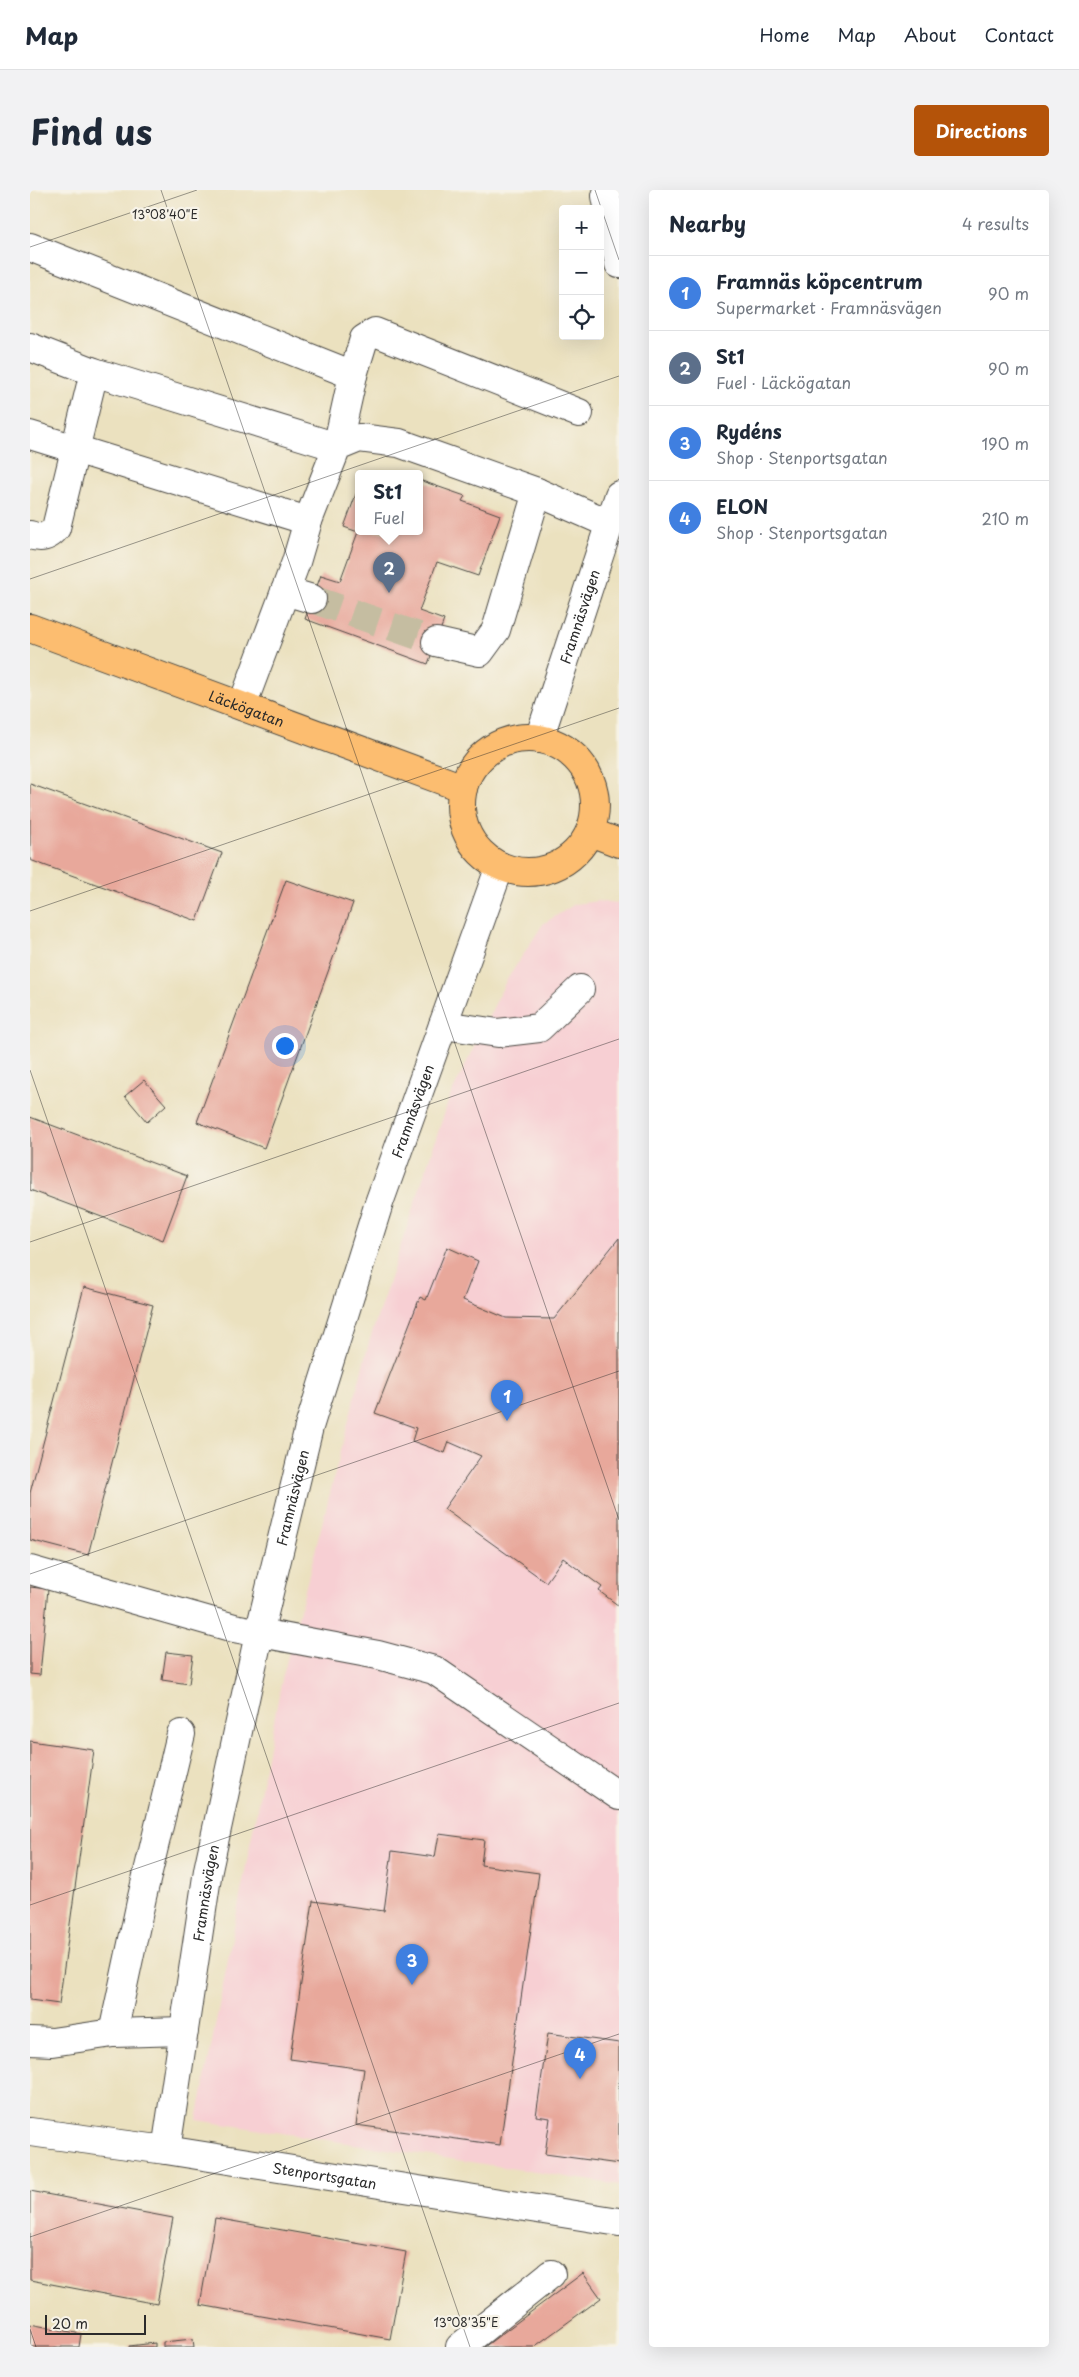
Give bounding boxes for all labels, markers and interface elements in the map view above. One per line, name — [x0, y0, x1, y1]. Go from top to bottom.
text: Map — [25, 17, 78, 53]
text: Home — [759, 21, 809, 48]
text: Map — [837, 21, 876, 48]
text: About — [904, 21, 956, 48]
text: Contact — [984, 21, 1054, 48]
text: Find us — [30, 104, 152, 157]
button: Directions — [914, 105, 1049, 156]
text: 13°08'40"E — [132, 205, 198, 223]
map controls — [559, 205, 604, 340]
button: + — [559, 205, 604, 250]
text: Nearby — [669, 207, 746, 239]
text: 4 results — [962, 211, 1029, 235]
button: − — [559, 250, 604, 295]
text: Framnäs köpcentrum — [716, 267, 923, 295]
text: 1 — [681, 281, 689, 305]
text: 90 m — [988, 281, 1029, 305]
button: locate — [559, 295, 604, 340]
text: Supermarket · Framnäsvägen — [716, 295, 942, 319]
text: St1 — [716, 342, 745, 370]
text: 2 — [679, 356, 691, 380]
text: 90 m — [988, 356, 1029, 380]
text: Fuel · Läckögatan — [716, 370, 851, 394]
text: Rydéns — [716, 417, 782, 445]
text: 3 — [680, 431, 690, 455]
text: 190 m — [981, 431, 1029, 455]
text: Shop · Stenportsgatan — [716, 445, 888, 469]
popup — [355, 470, 423, 535]
text: St1 — [373, 477, 402, 505]
text: ELON — [716, 492, 768, 520]
text: Fuel — [373, 505, 405, 529]
text: 4 — [680, 506, 690, 530]
text: 210 m — [981, 506, 1029, 530]
text: Shop · Stenportsgatan — [716, 520, 888, 544]
pin: 2 — [373, 552, 405, 593]
street label: Framnäsvägen — [554, 567, 604, 666]
street label: Läckögatan — [206, 685, 287, 732]
your location — [272, 1033, 298, 1059]
street label: Framnäsvägen — [386, 1061, 439, 1161]
pin: 1 — [491, 1380, 523, 1421]
street label: Framnäsvägen — [270, 1447, 314, 1548]
street label: Framnäsvägen — [187, 1842, 224, 1943]
pin: 3 — [396, 1944, 428, 1985]
pin: 4 — [564, 2038, 596, 2079]
street label: Stenportsgatan — [271, 2157, 378, 2194]
scale bar — [45, 2312, 146, 2335]
text: 20 m — [52, 2313, 88, 2334]
text: 13°08'35"E — [433, 2313, 499, 2331]

